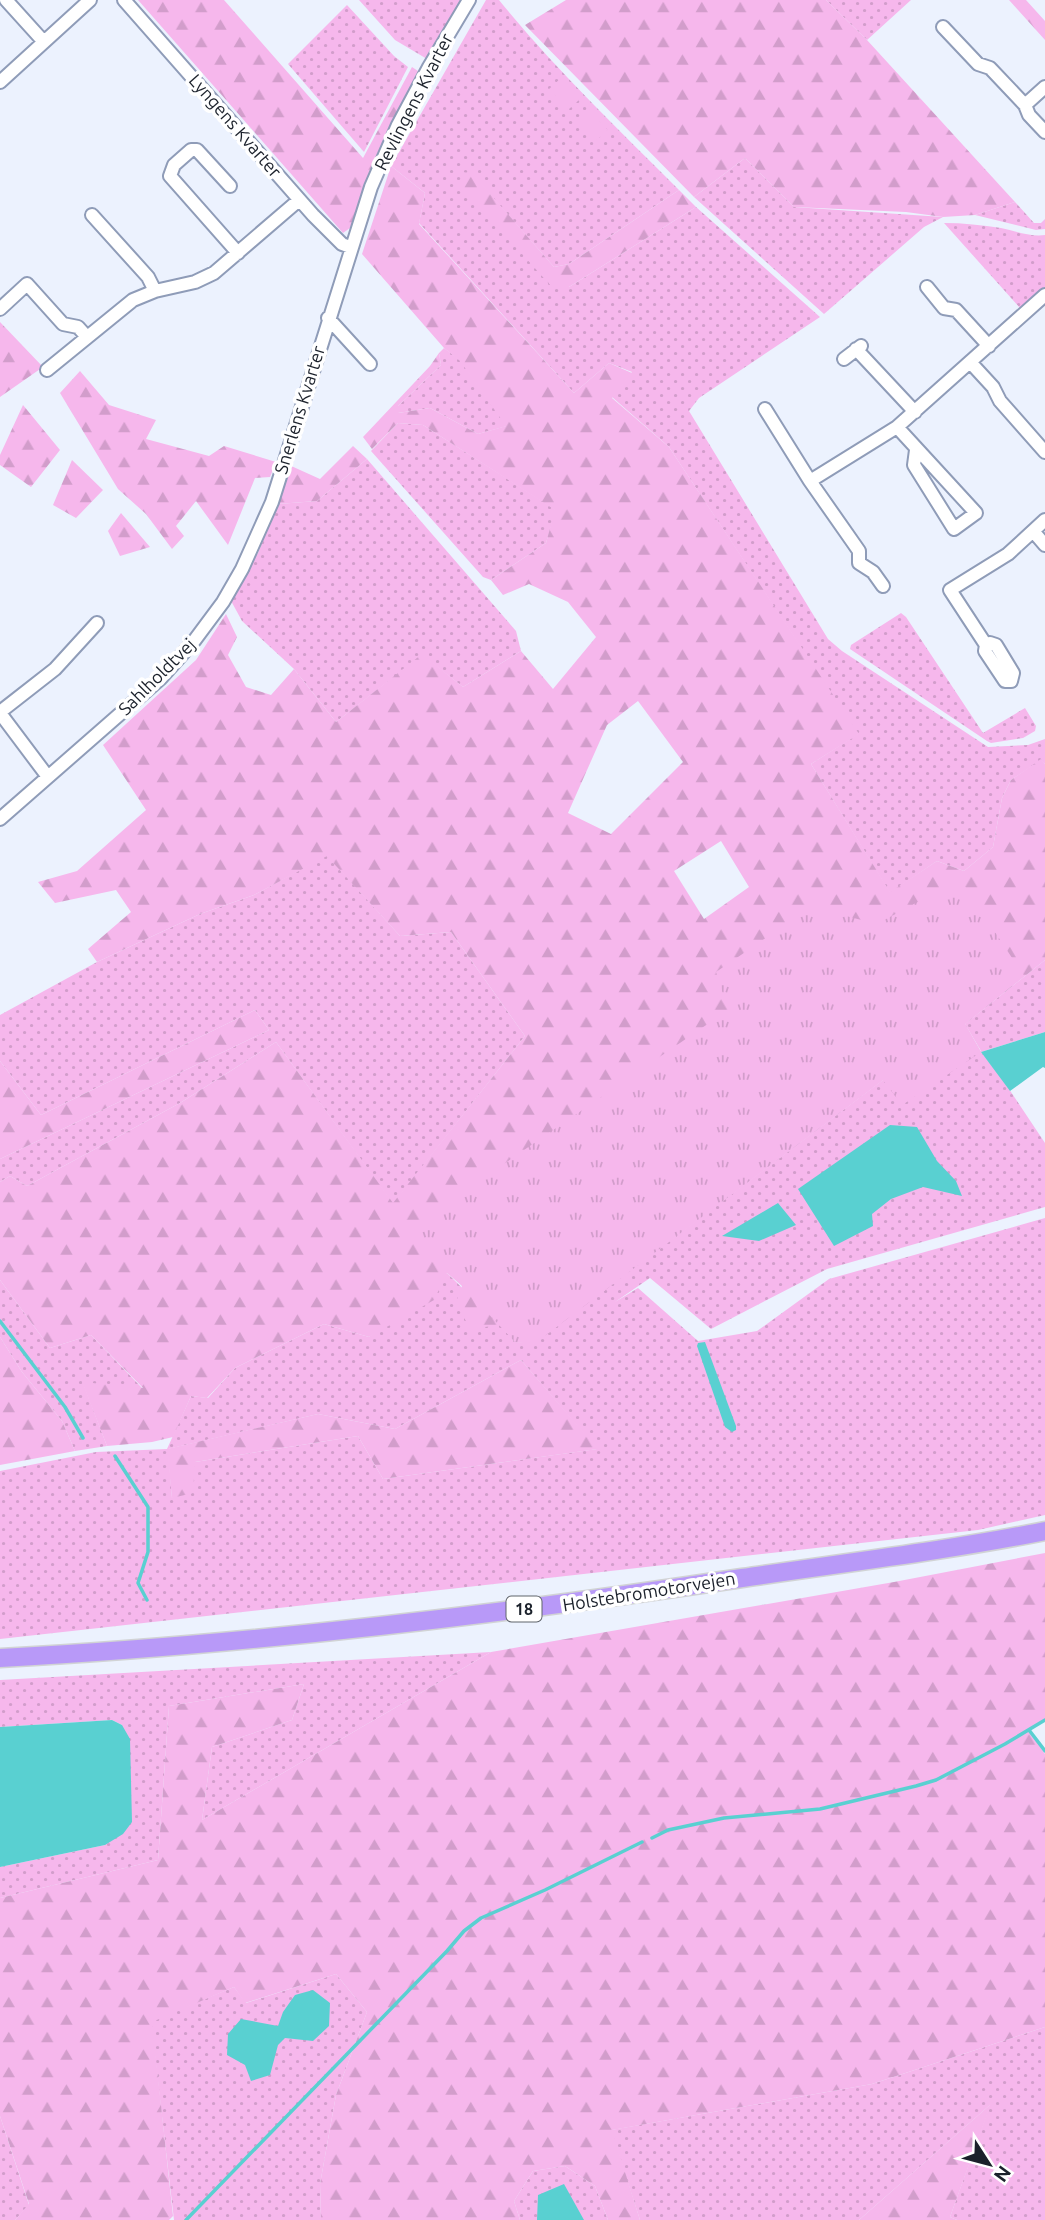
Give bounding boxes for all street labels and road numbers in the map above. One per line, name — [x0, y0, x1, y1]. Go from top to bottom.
street label: Revlingens Kvarter — [370, 29, 456, 173]
street label: Lyngens Kvarter — [186, 70, 286, 181]
street label: Snerlens Kvarter — [270, 343, 328, 476]
street label: Sahlholdtvej — [114, 634, 199, 719]
street label: Holstebromotorvejen — [561, 1567, 737, 1615]
road number: 18 — [506, 1596, 542, 1622]

